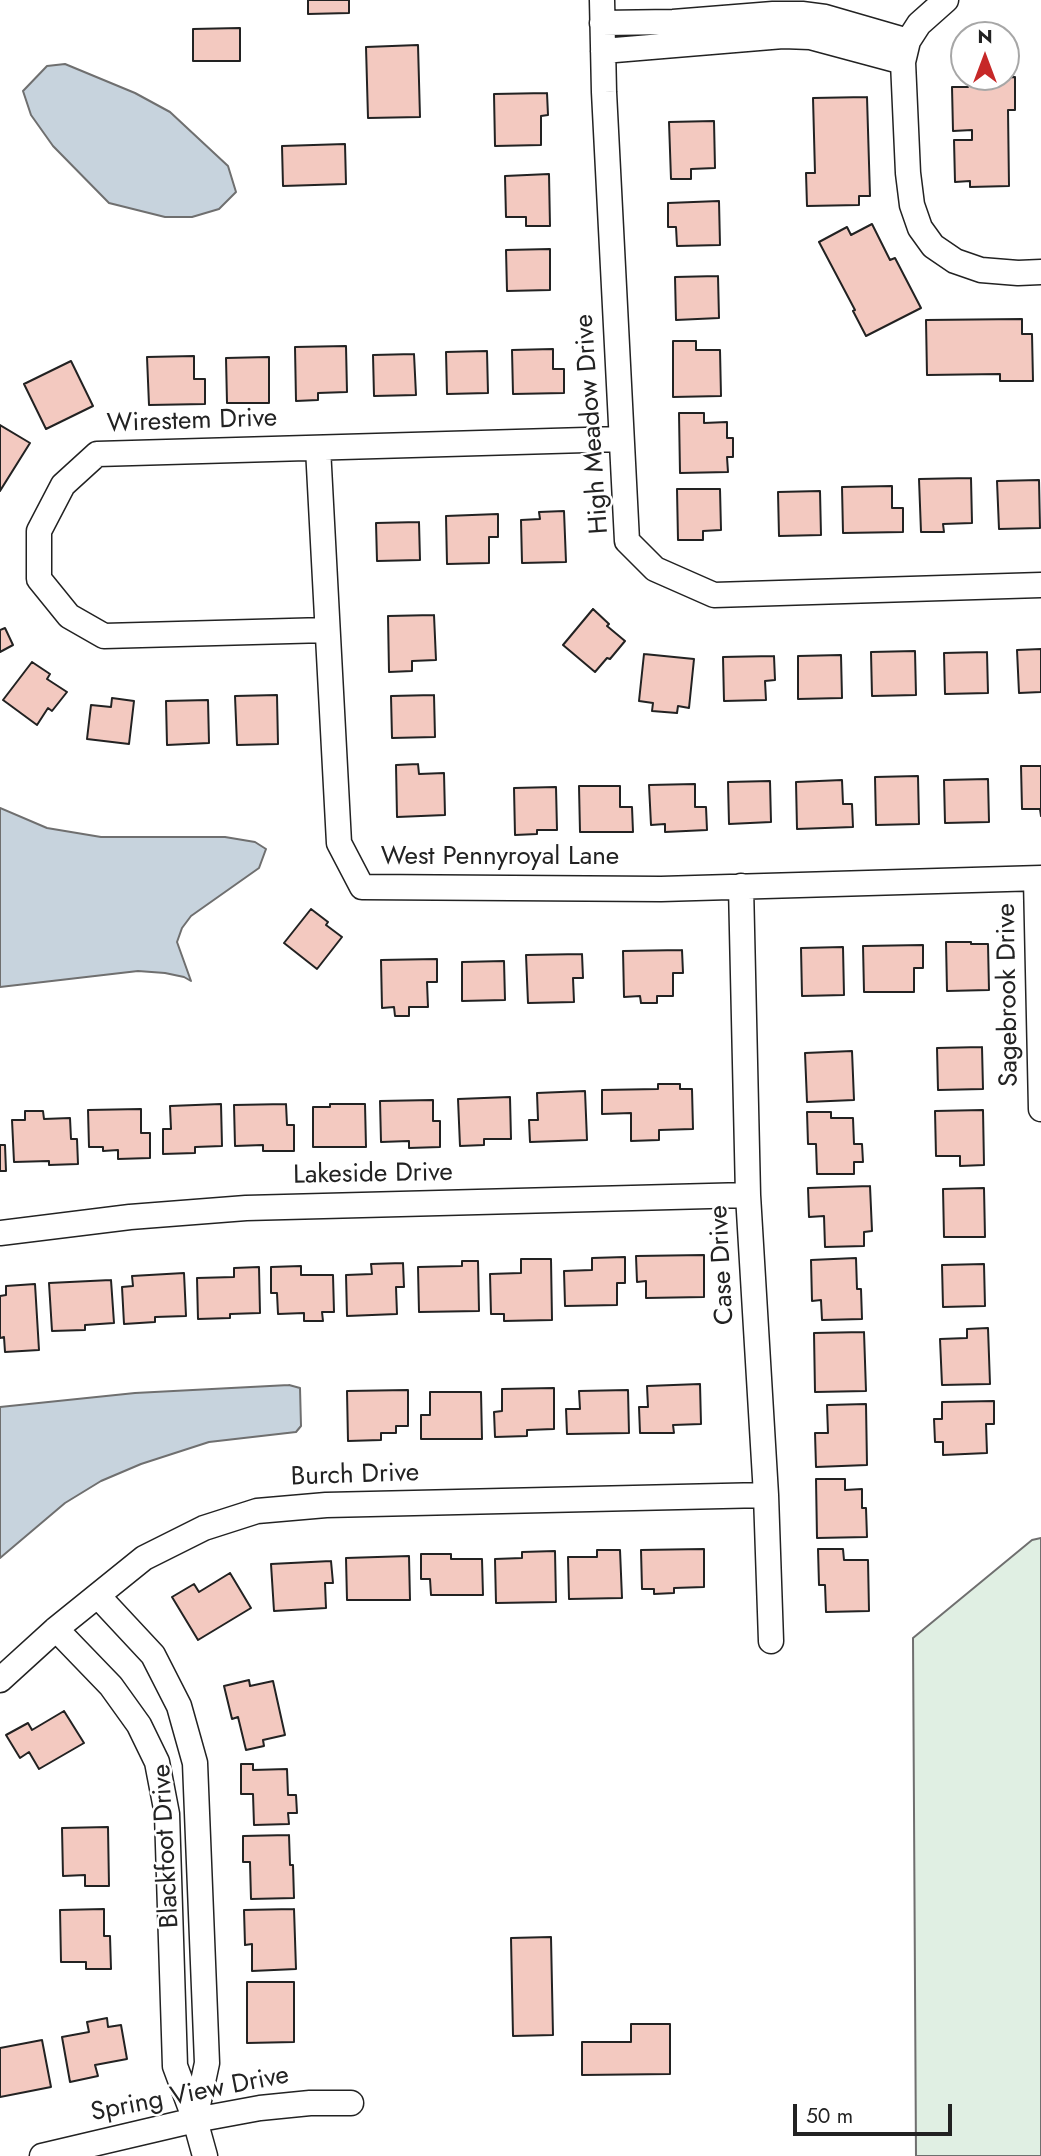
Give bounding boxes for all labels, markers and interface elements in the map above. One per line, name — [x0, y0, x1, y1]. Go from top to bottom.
north arrow — [950, 21, 1020, 91]
text: N — [977, 23, 993, 50]
street label: High Meadow Drive — [570, 313, 616, 535]
street label: Wirestem Drive — [106, 403, 278, 441]
street label: West Pennyroyal Lane — [381, 842, 619, 874]
street label: Sagebrook Drive — [992, 903, 1026, 1087]
street label: Lakeside Drive — [293, 1158, 453, 1192]
street label: Case Drive — [704, 1204, 742, 1326]
street label: Burch Drive — [290, 1458, 420, 1494]
street label: Blackfoot Drive — [147, 1763, 187, 1929]
street label: Spring View Drive — [88, 2060, 292, 2130]
scale bar — [796, 2090, 955, 2134]
text: 50 m — [806, 2101, 853, 2131]

